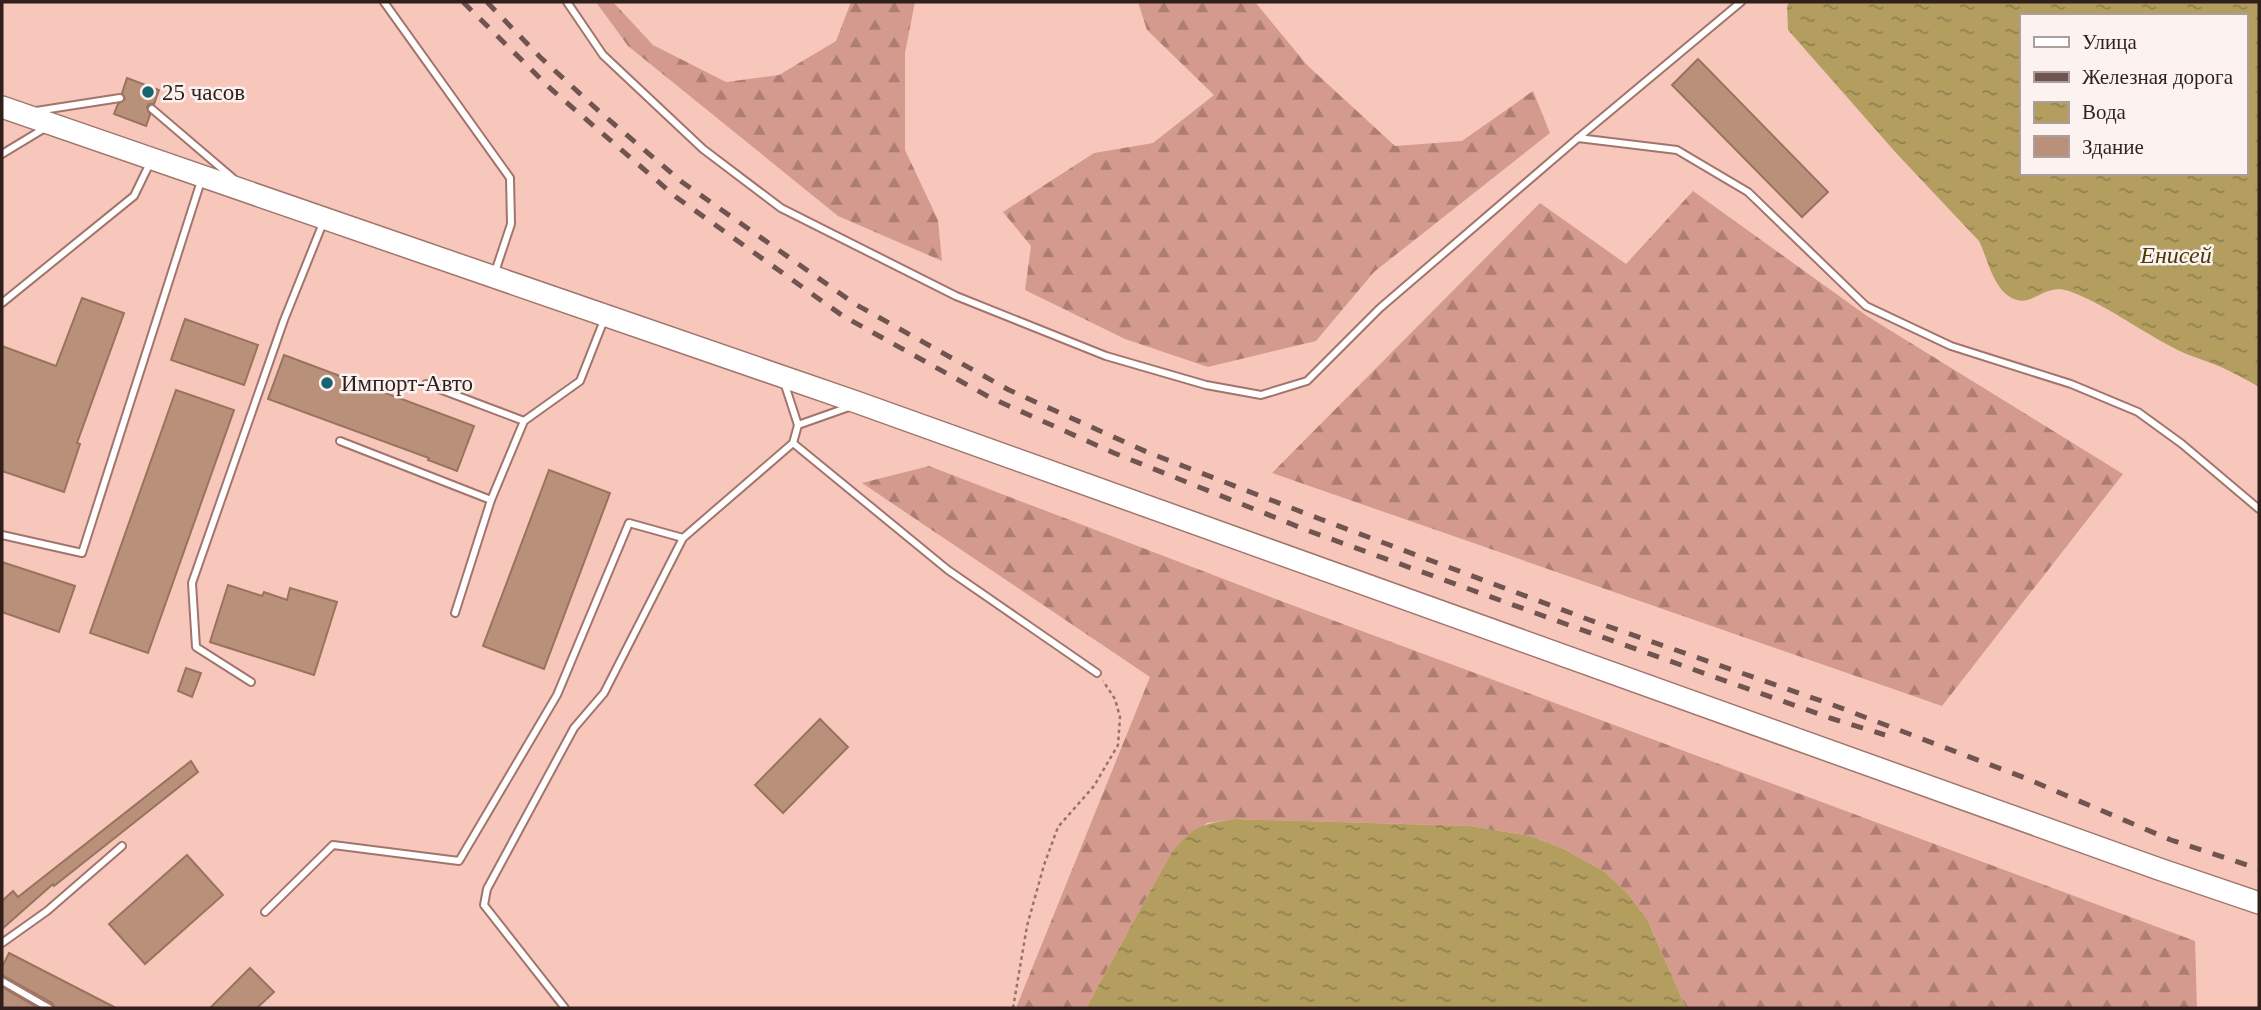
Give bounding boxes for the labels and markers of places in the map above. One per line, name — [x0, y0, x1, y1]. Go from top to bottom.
place label: 25 часов — [162, 80, 245, 105]
marker: 25 часов — [140, 84, 156, 100]
place label: Импорт-Авто — [341, 371, 473, 396]
marker: Импорт-Авто — [319, 375, 335, 391]

